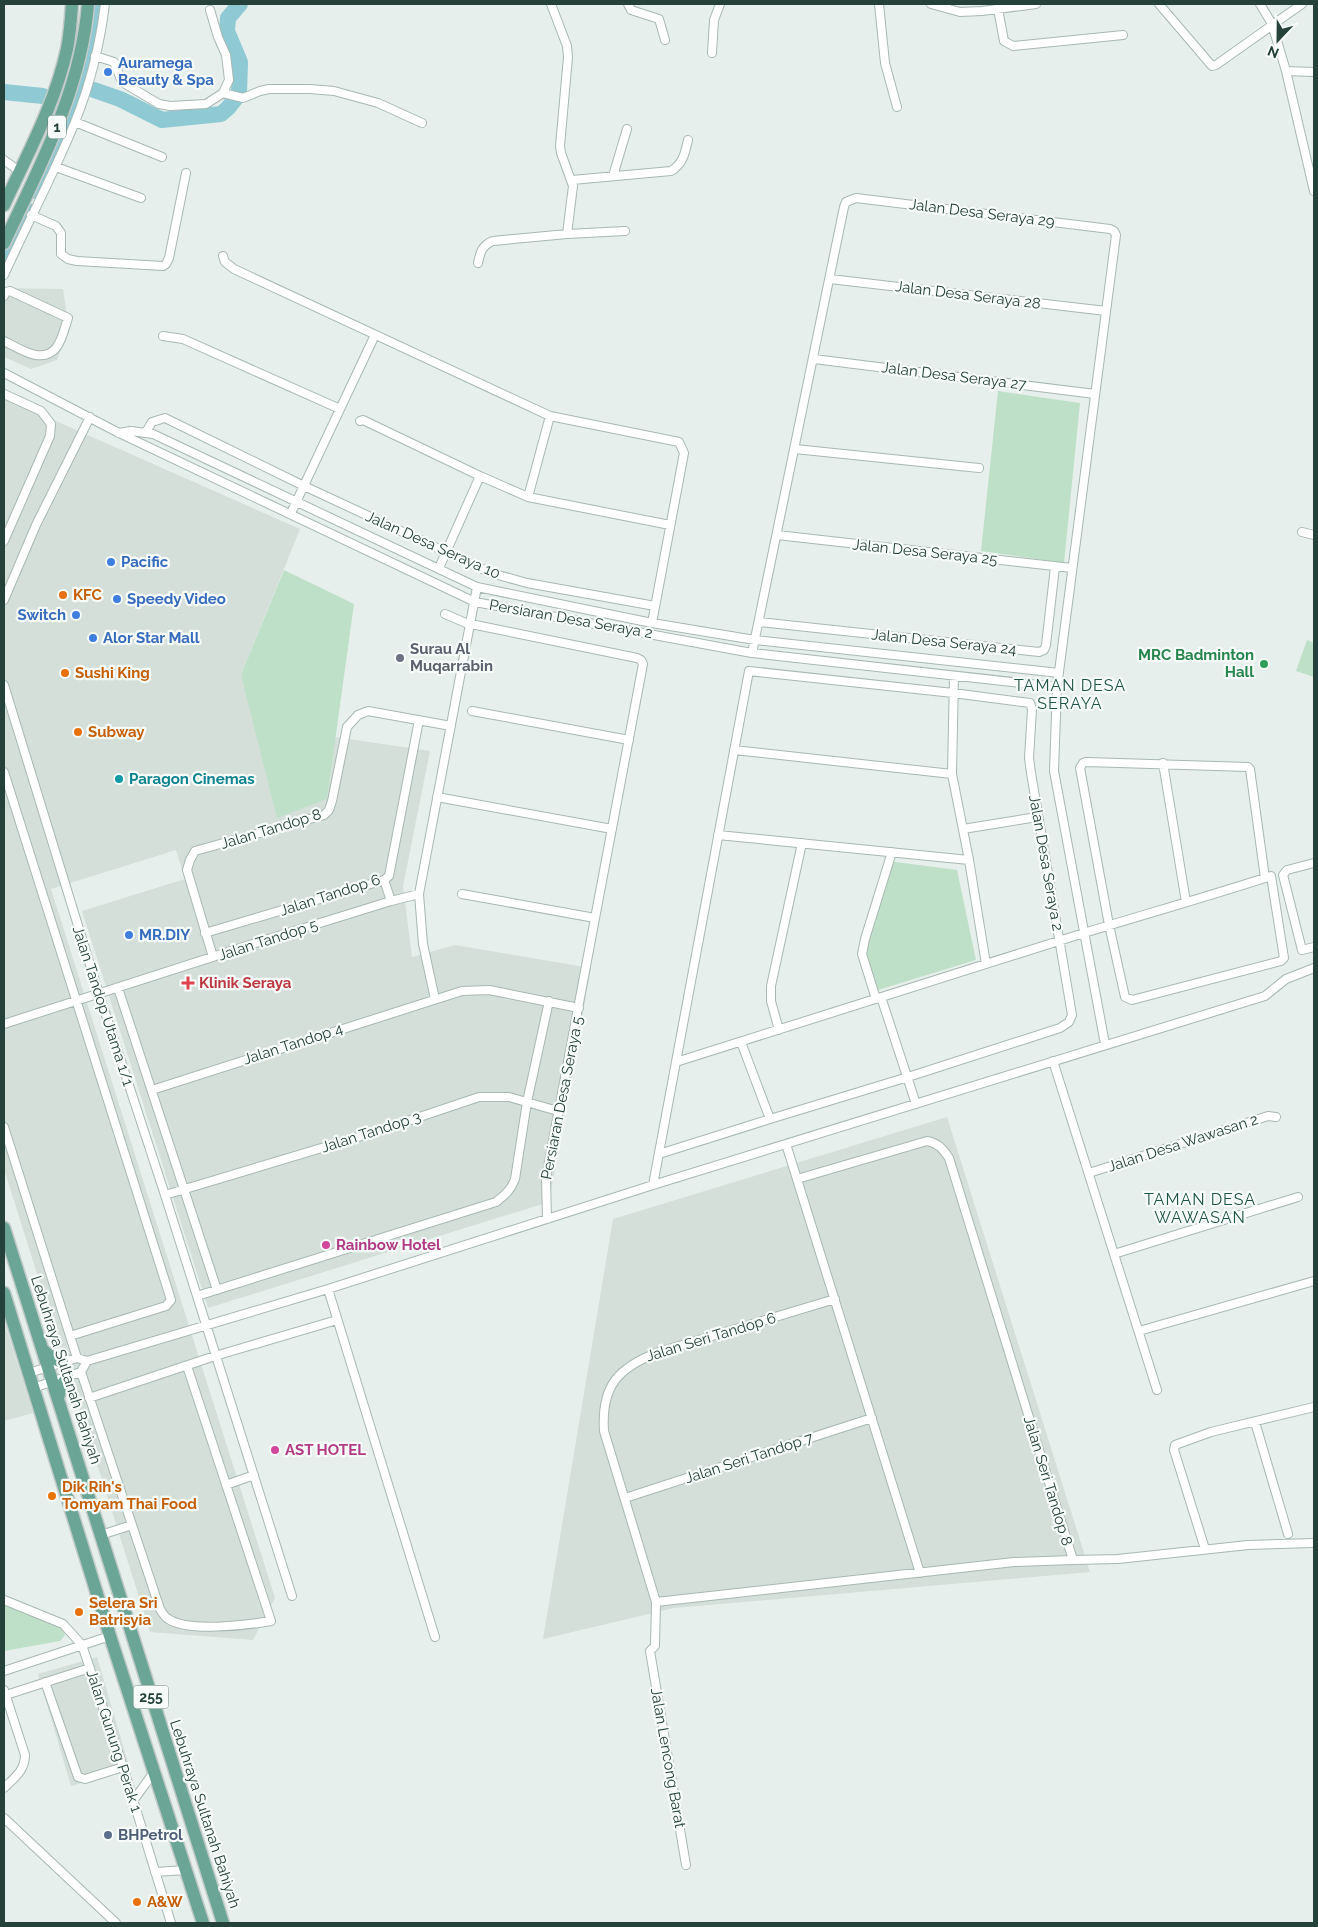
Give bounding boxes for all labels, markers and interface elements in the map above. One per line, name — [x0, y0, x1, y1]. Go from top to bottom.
north arrow — [1253, 15, 1303, 65]
text: N — [1265, 43, 1281, 61]
place label: Auramega Beauty & Spa — [118, 54, 214, 89]
marker: Auramega Beauty & Spa — [102, 66, 114, 78]
road number: 1 — [48, 115, 66, 138]
street label: Jalan Desa Seraya 29 — [908, 195, 1056, 231]
street label: Jalan Desa Seraya 28 — [894, 277, 1042, 313]
street label: Jalan Desa Seraya 27 — [881, 358, 1027, 394]
street label: Jalan Desa Seraya 10 — [363, 507, 503, 583]
street label: Jalan Desa Seraya 25 — [852, 535, 998, 569]
place label: Pacific — [121, 553, 169, 571]
marker: Pacific — [105, 556, 117, 568]
place label: KFC — [73, 586, 102, 604]
marker: KFC — [57, 589, 69, 601]
place label: Speedy Video — [127, 590, 226, 608]
marker: Speedy Video — [111, 593, 123, 605]
street label: Persiaran Desa Seraya 2 — [488, 596, 654, 642]
place label: Switch — [17, 606, 66, 624]
marker: Switch — [70, 609, 82, 621]
street label: Jalan Desa Seraya 24 — [871, 625, 1017, 659]
place label: Alor Star Mall — [103, 629, 200, 647]
marker: Alor Star Mall — [87, 632, 99, 644]
place label: Surau Al Muqarrabin — [410, 640, 493, 675]
place label: MRC Badminton Hall — [1138, 646, 1254, 681]
marker: Surau Al Muqarrabin — [394, 652, 406, 664]
marker: MRC Badminton Hall — [1258, 658, 1270, 670]
place label: Sushi King — [75, 664, 150, 682]
marker: Sushi King — [59, 667, 71, 679]
district label: TAMAN DESA SERAYA — [1014, 676, 1126, 713]
place label: Subway — [88, 723, 145, 741]
marker: Subway — [72, 726, 84, 738]
place label: Paragon Cinemas — [129, 770, 255, 788]
marker: Paragon Cinemas — [113, 773, 125, 785]
street label: Jalan Desa Seraya 2 — [1025, 794, 1067, 933]
street label: Jalan Tandop 8 — [218, 805, 324, 853]
street label: Jalan Tandop 6 — [278, 870, 382, 920]
street label: Jalan Tandop 5 — [216, 915, 320, 965]
street label: Jalan Tandop Utama 1/1 — [69, 924, 138, 1089]
place label: MR.DIY — [139, 926, 190, 944]
marker: MR.DIY — [123, 929, 135, 941]
place label: Klinik Seraya — [199, 974, 292, 992]
marker: Klinik Seraya — [181, 976, 195, 990]
street label: Persiaran Desa Seraya 5 — [537, 1015, 587, 1181]
street label: Jalan Tandop 4 — [241, 1019, 345, 1069]
street label: Jalan Tandop 3 — [319, 1107, 423, 1157]
street label: Jalan Desa Wawasan 2 — [1105, 1110, 1261, 1176]
district label: TAMAN DESA WAWASAN — [1144, 1190, 1256, 1227]
place label: Rainbow Hotel — [336, 1236, 441, 1254]
marker: Rainbow Hotel — [320, 1239, 332, 1251]
street label: Lebuhraya Sultanah Bahiyah — [27, 1273, 105, 1467]
street label: Jalan Seri Tandop 6 — [644, 1309, 778, 1365]
street label: Jalan Seri Tandop 8 — [1020, 1414, 1076, 1548]
street label: Jalan Seri Tandop 7 — [683, 1429, 815, 1487]
place label: AST HOTEL — [285, 1441, 366, 1459]
marker: AST HOTEL — [269, 1444, 281, 1456]
place label: Dik Rih's Tomyam Thai Food — [62, 1478, 197, 1513]
marker: Dik Rih's Tomyam Thai Food — [46, 1490, 58, 1502]
place label: Selera Sri Batrisyia — [89, 1594, 158, 1629]
marker: Selera Sri Batrisyia — [73, 1606, 85, 1618]
street label: Jalan Gunung Perak 1 — [82, 1667, 146, 1815]
road number: 255 — [134, 1685, 168, 1708]
street label: Jalan Lencong Barat — [647, 1687, 689, 1829]
street label: Lebuhraya Sultanah Bahiyah — [166, 1717, 244, 1911]
place label: BHPetrol — [118, 1826, 183, 1844]
marker: BHPetrol — [102, 1829, 114, 1841]
place label: A&W — [147, 1893, 183, 1911]
marker: A&W — [131, 1896, 143, 1908]

